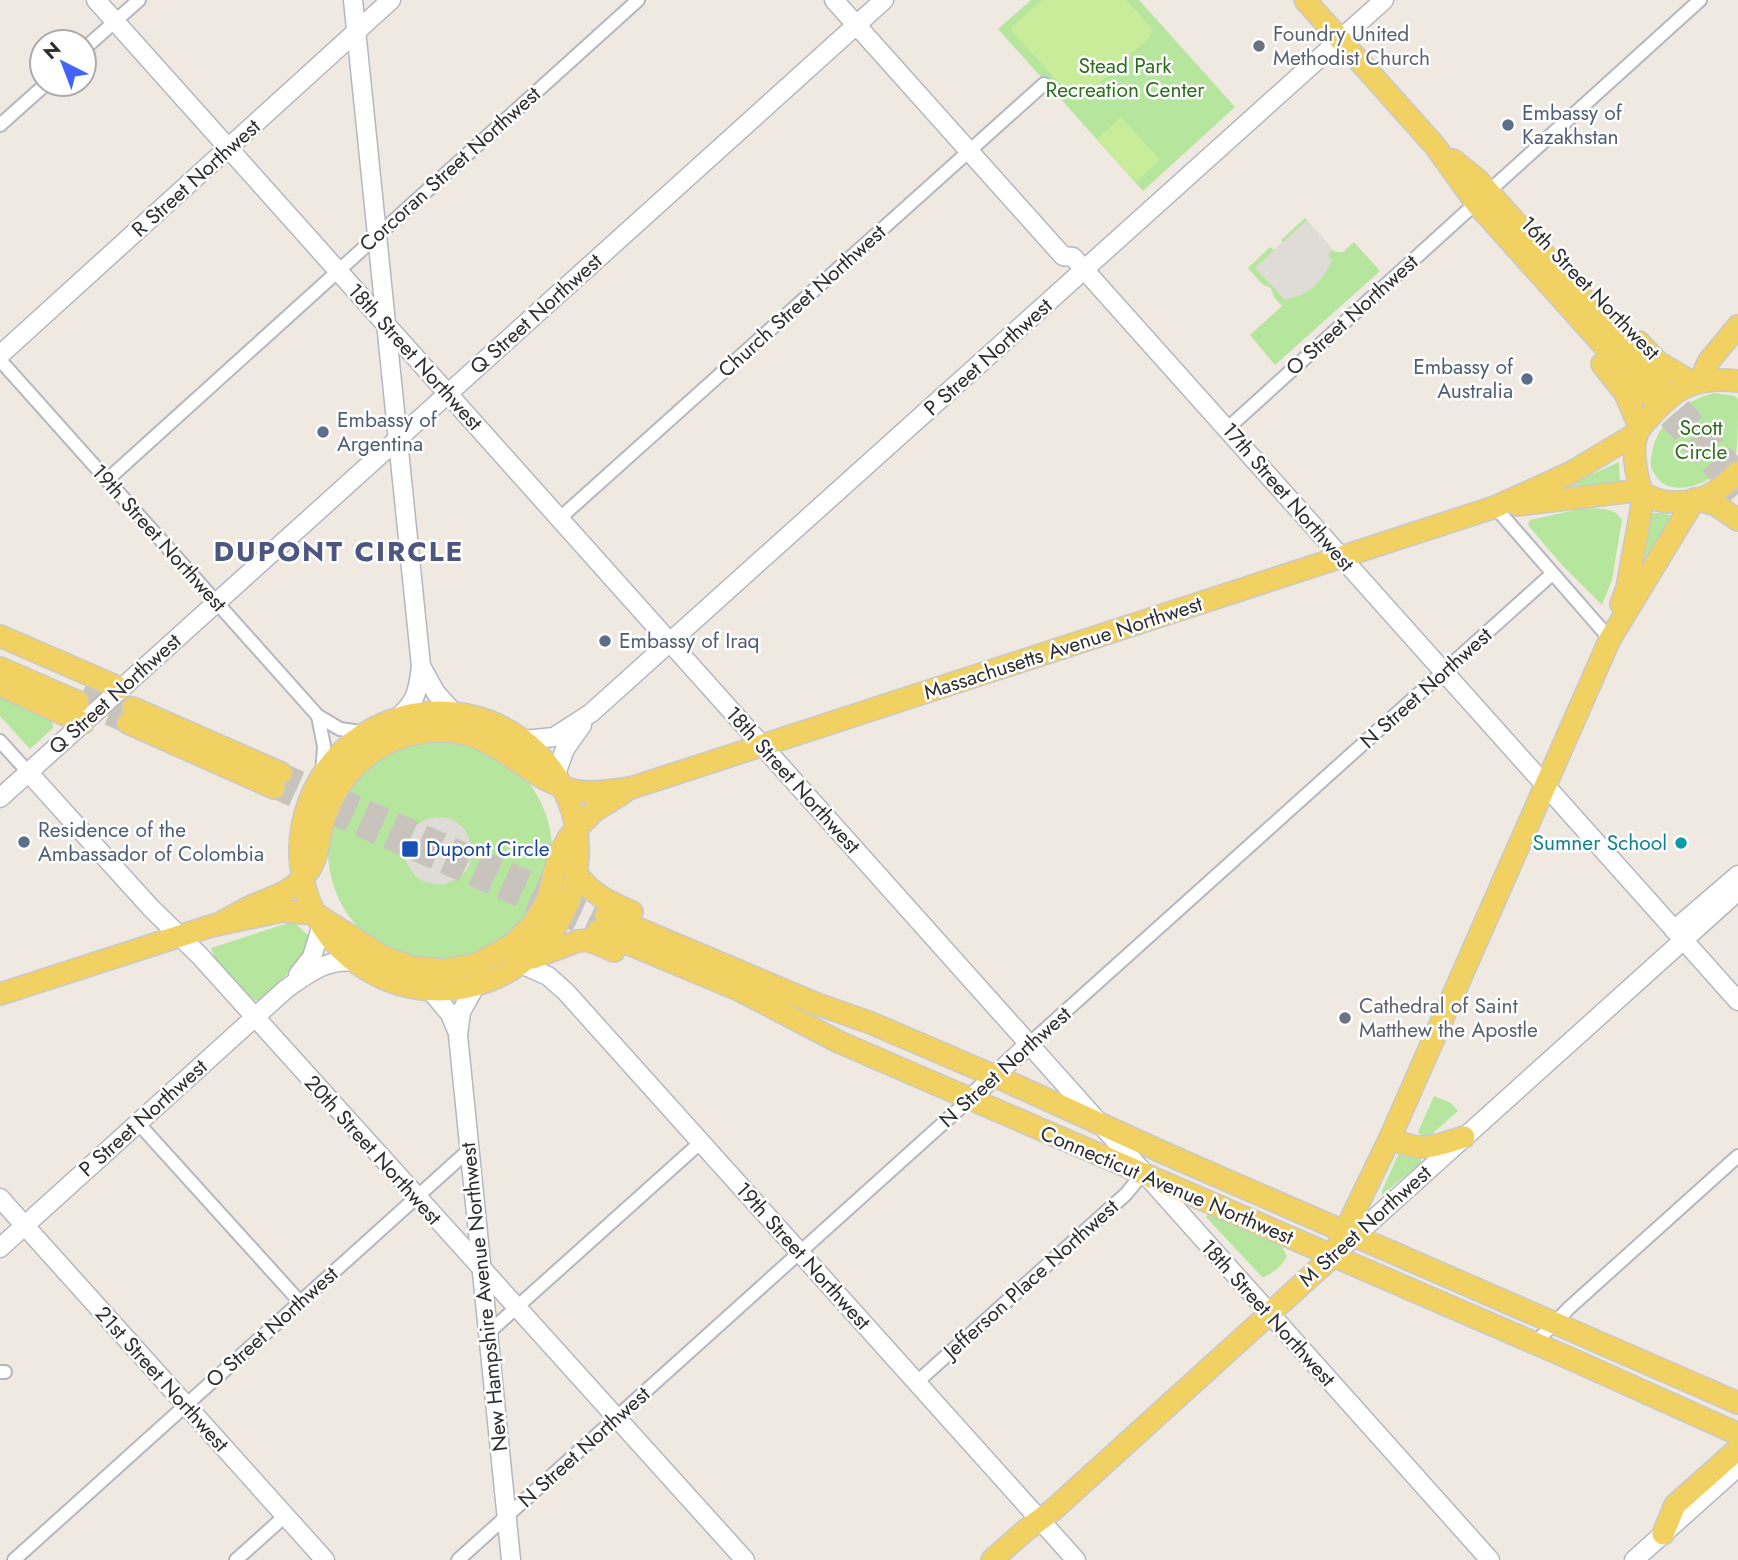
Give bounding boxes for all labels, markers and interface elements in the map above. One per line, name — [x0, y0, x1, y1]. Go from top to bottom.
place label: Foundry United Methodist Church — [1273, 19, 1430, 73]
north arrow — [28, 28, 98, 98]
text: N — [37, 36, 67, 66]
marker: Foundry United Methodist Church — [1251, 38, 1267, 54]
park label: Stead Park Recreation Center — [1046, 51, 1205, 105]
street label: Corcoran Street Northwest — [353, 79, 547, 259]
place label: Embassy of Kazakhstan — [1522, 98, 1623, 152]
street label: R Street Northwest — [125, 112, 267, 244]
marker: Embassy of Kazakhstan — [1500, 117, 1516, 133]
street label: 16th Street Northwest — [1513, 209, 1667, 367]
street label: Church Street Northwest — [712, 217, 892, 385]
street label: Q Street Northwest — [463, 246, 609, 382]
street label: O Street Northwest — [1279, 247, 1425, 383]
street label: 18th Street Northwest — [341, 277, 489, 437]
street label: P Street Northwest — [917, 291, 1059, 423]
place label: Embassy of Australia — [1413, 352, 1514, 406]
marker: Embassy of Australia — [1519, 371, 1535, 387]
place label: Embassy of Argentina — [337, 405, 438, 459]
park label: Scott Circle — [1675, 413, 1727, 467]
street label: 17th Street Northwest — [1215, 416, 1361, 578]
marker: Embassy of Argentina — [315, 424, 331, 440]
street label: 19th Street Northwest — [84, 458, 234, 618]
district label: DUPONT CIRCLE — [214, 531, 464, 572]
street label: Massachusetts Avenue Northwest — [920, 589, 1206, 707]
street label: N Street Northwest — [1353, 621, 1499, 755]
street label: Q Street Northwest — [42, 626, 188, 762]
place label: Embassy of Iraq — [619, 626, 760, 656]
marker: Embassy of Iraq — [597, 633, 613, 649]
street label: 18th Street Northwest — [719, 700, 867, 860]
place label: Residence of the Ambassador of Colombia — [38, 815, 264, 869]
place label: Sumner School — [1532, 828, 1667, 858]
marker: Residence of the Ambassador of Colombia — [16, 834, 32, 850]
place label: Dupont Circle — [426, 834, 550, 864]
marker: Sumner School — [1673, 835, 1689, 851]
marker: Dupont Circle — [400, 839, 420, 859]
place label: Cathedral of Saint Matthew the Apostle — [1359, 991, 1538, 1045]
street label: N Street Northwest — [932, 1000, 1078, 1134]
marker: Cathedral of Saint Matthew the Apostle — [1337, 1010, 1353, 1026]
street label: P Street Northwest — [72, 1052, 214, 1184]
street label: 20th Street Northwest — [297, 1068, 449, 1232]
street label: Connecticut Avenue Northwest — [1036, 1118, 1298, 1252]
street label: New Hampshire Avenue Northwest — [453, 1141, 515, 1453]
street label: M Street Northwest — [1292, 1158, 1438, 1294]
street label: 19th Street Northwest — [728, 1176, 878, 1336]
street label: Jefferson Place Northwest — [935, 1192, 1125, 1368]
street label: 18th Street Northwest — [1194, 1233, 1342, 1393]
street label: O Street Northwest — [199, 1259, 345, 1395]
street label: 21st Street Northwest — [88, 1300, 236, 1458]
street label: N Street Northwest — [511, 1380, 657, 1514]

